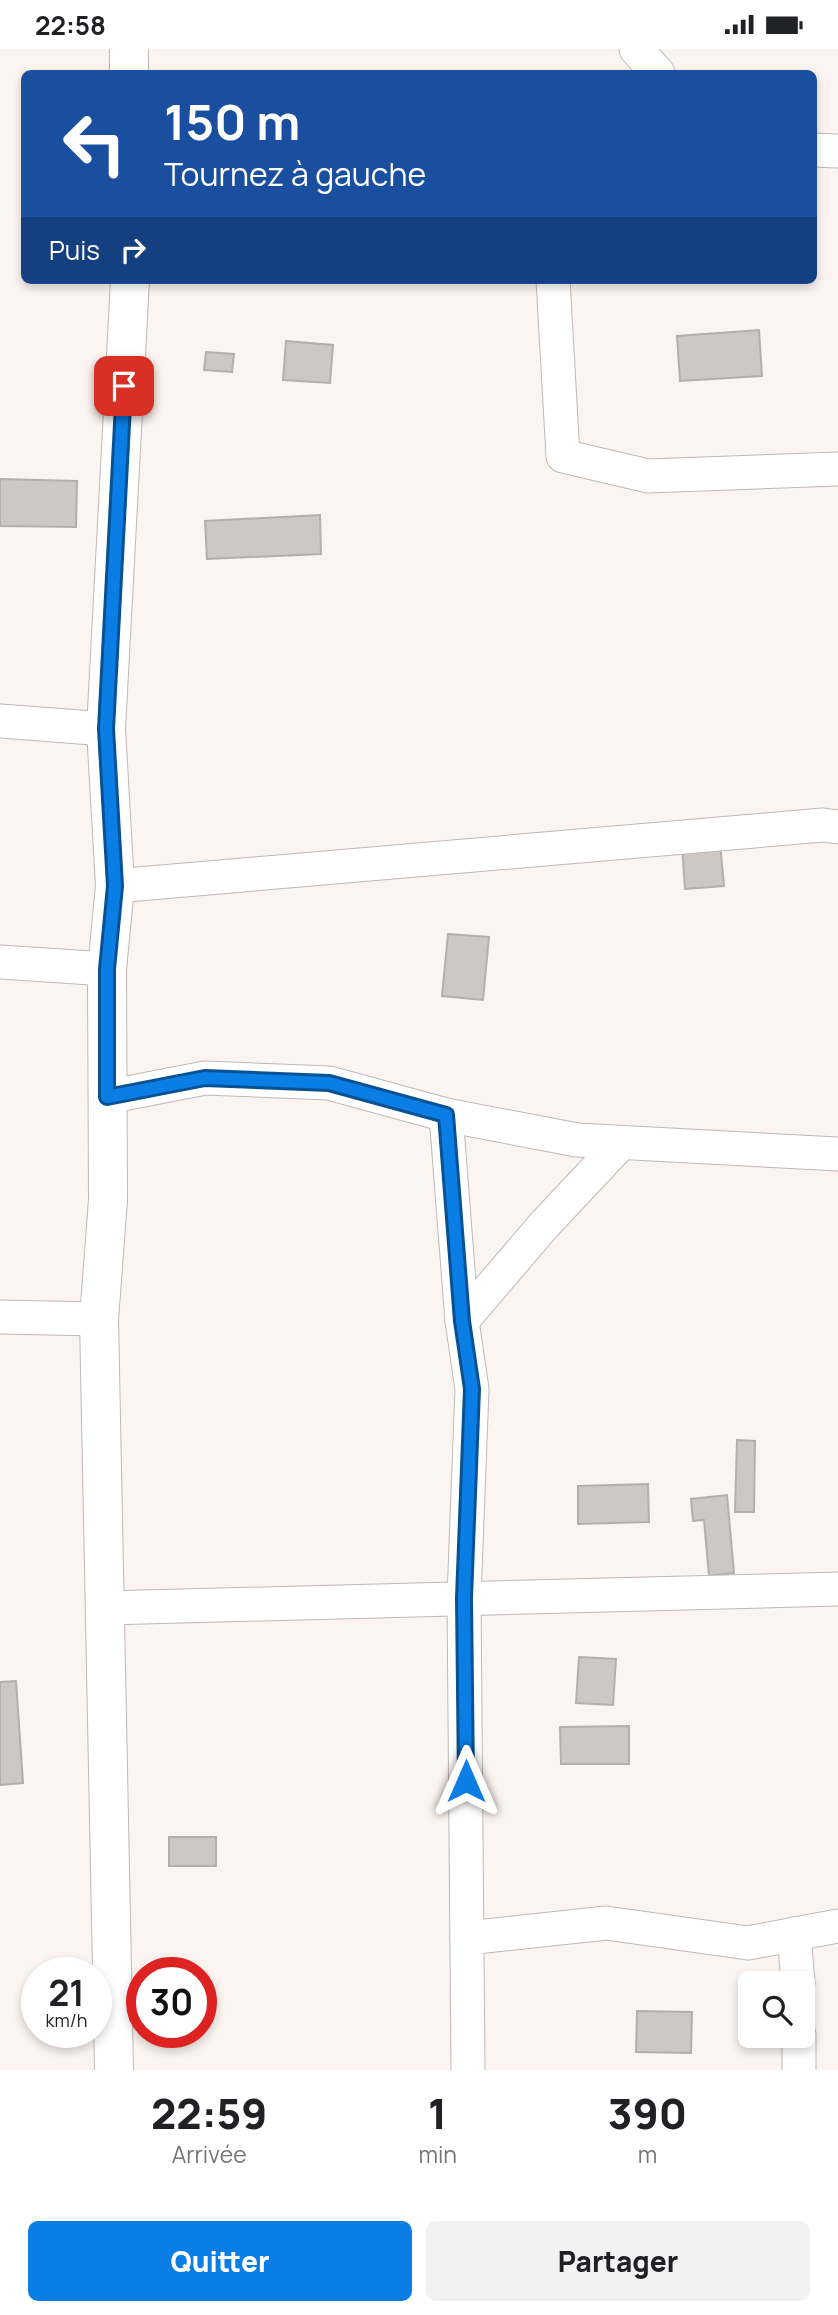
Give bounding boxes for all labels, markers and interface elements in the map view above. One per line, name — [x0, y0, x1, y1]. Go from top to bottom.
text: 22:58 — [35, 7, 106, 43]
text: 150 m — [164, 88, 300, 155]
icon: left — [49, 98, 140, 189]
text: Tournez à gauche — [164, 152, 426, 196]
icon: right — [114, 231, 152, 269]
text: Puis — [49, 232, 100, 268]
pin — [94, 356, 154, 416]
icon: arrive — [105, 367, 143, 405]
position arrow — [429, 1744, 503, 1818]
speed limit sign: 30 — [126, 1957, 217, 2048]
text: 21 — [48, 1969, 85, 2017]
map controls — [738, 1971, 815, 2048]
button: search — [738, 1971, 815, 2048]
text: km/h — [46, 2008, 87, 2032]
text: 22:59 — [151, 2084, 267, 2142]
text: 1 — [428, 2084, 447, 2142]
text: 390 — [608, 2084, 687, 2142]
text: Arrivée — [172, 2138, 247, 2170]
text: min — [418, 2138, 457, 2170]
text: m — [638, 2138, 657, 2170]
button: Quitter — [28, 2221, 412, 2301]
button: Partager — [426, 2221, 810, 2301]

